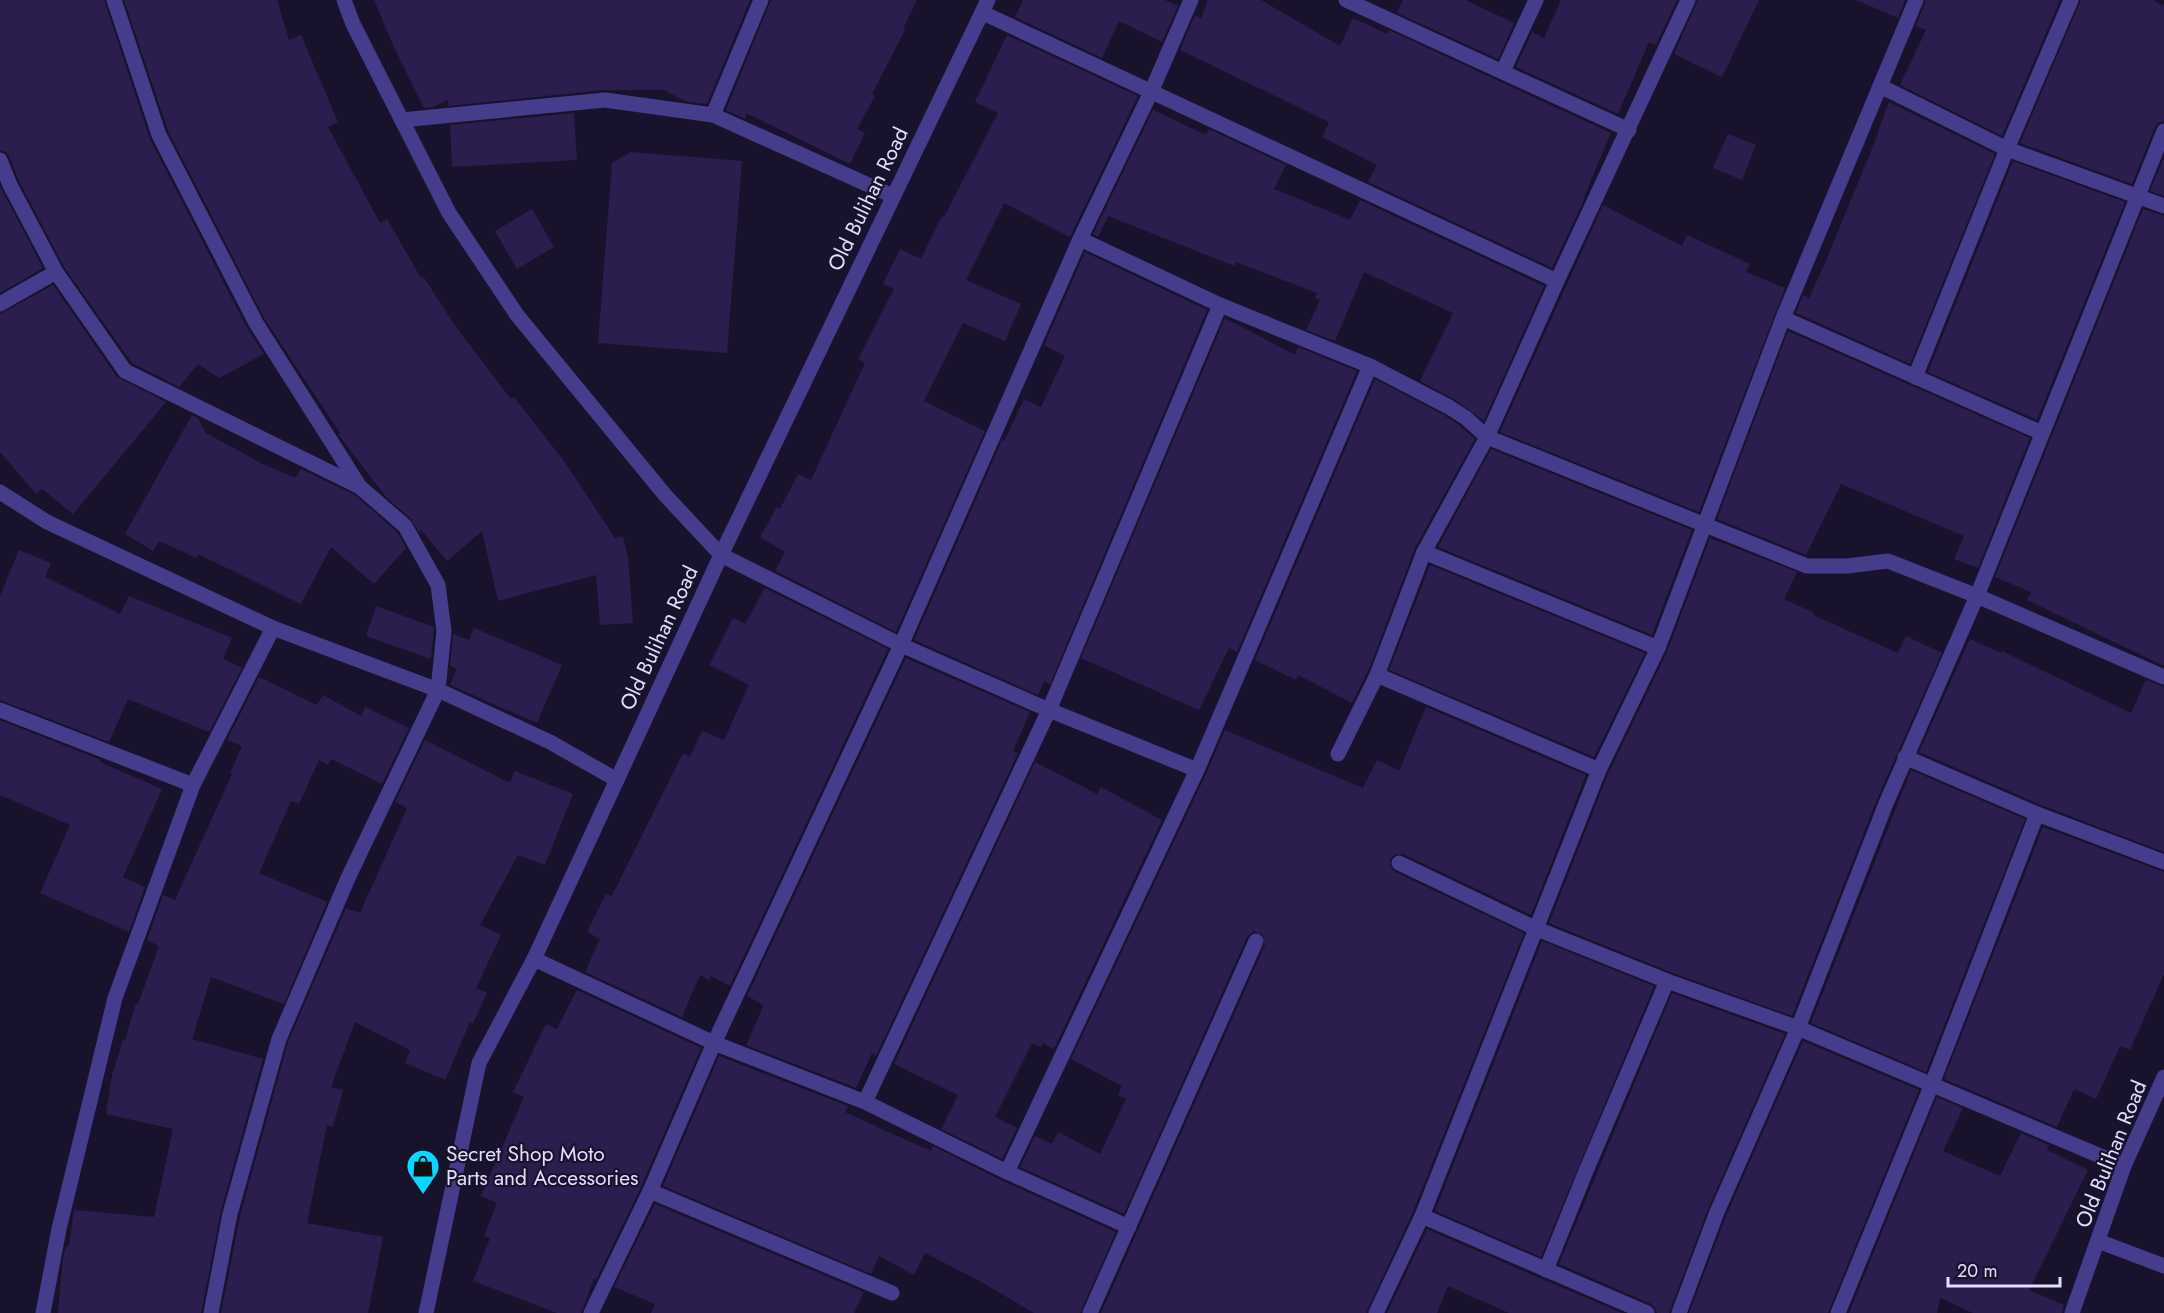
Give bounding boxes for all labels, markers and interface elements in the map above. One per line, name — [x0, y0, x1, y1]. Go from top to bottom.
street label: Old Bulihan Road — [820, 122, 916, 276]
street label: Old Bulihan Road — [612, 561, 706, 715]
street label: Old Bulihan Road — [2068, 1076, 2154, 1232]
place label: Secret Shop Moto Parts and Accessories — [446, 1139, 638, 1193]
shop icon: Secret Shop Moto Parts and Accessories — [405, 1148, 441, 1195]
scale bar — [1948, 1250, 2060, 1288]
text: 20 m — [1957, 1258, 1997, 1284]

